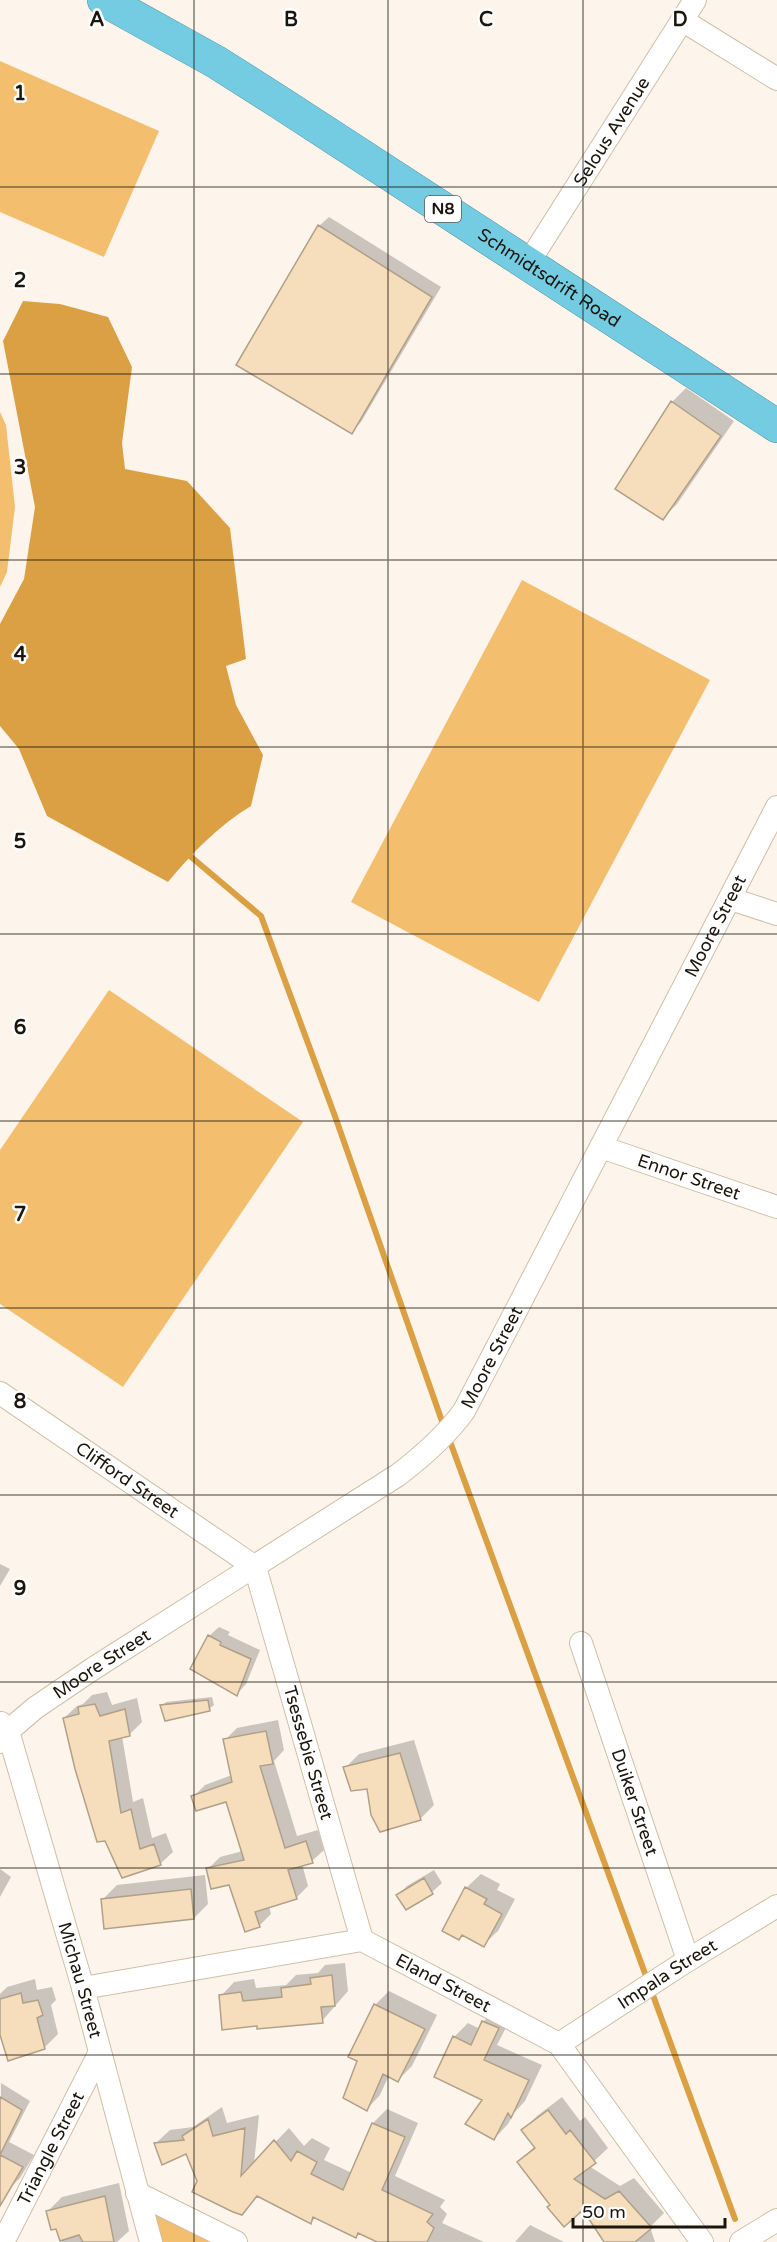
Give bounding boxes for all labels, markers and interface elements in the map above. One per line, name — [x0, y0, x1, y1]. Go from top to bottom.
text: A — [90, 8, 105, 32]
text: B — [284, 8, 298, 32]
text: C — [479, 8, 493, 32]
text: D — [672, 8, 688, 32]
street label: Selous Avenue — [569, 73, 654, 190]
text: 1 — [14, 82, 26, 106]
road number: N8 — [425, 196, 461, 222]
street label: Schmidtsdrift Road — [474, 223, 625, 332]
text: 2 — [14, 269, 26, 293]
text: 3 — [14, 456, 26, 480]
text: 4 — [14, 643, 27, 667]
text: 5 — [14, 830, 26, 854]
street label: Moore Street — [680, 871, 751, 981]
text: 6 — [14, 1016, 26, 1040]
street label: Ennor Street — [635, 1149, 743, 1205]
text: 7 — [14, 1203, 26, 1227]
street label: Moore Street — [456, 1303, 527, 1412]
text: 8 — [14, 1390, 26, 1414]
street label: Clifford Street — [71, 1437, 183, 1523]
text: 9 — [14, 1577, 26, 1601]
street label: Moore Street — [49, 1624, 155, 1704]
street label: Tsessebie Street — [279, 1683, 338, 1822]
street label: Duiker Street — [606, 1746, 663, 1859]
street label: Michau Street — [53, 1920, 107, 2041]
street label: Impala Street — [613, 1934, 721, 2014]
street label: Eland Street — [392, 1949, 495, 2017]
street label: Triangle Street — [13, 2088, 89, 2209]
scale bar — [573, 2191, 724, 2229]
text: 50 m — [582, 2201, 626, 2223]

